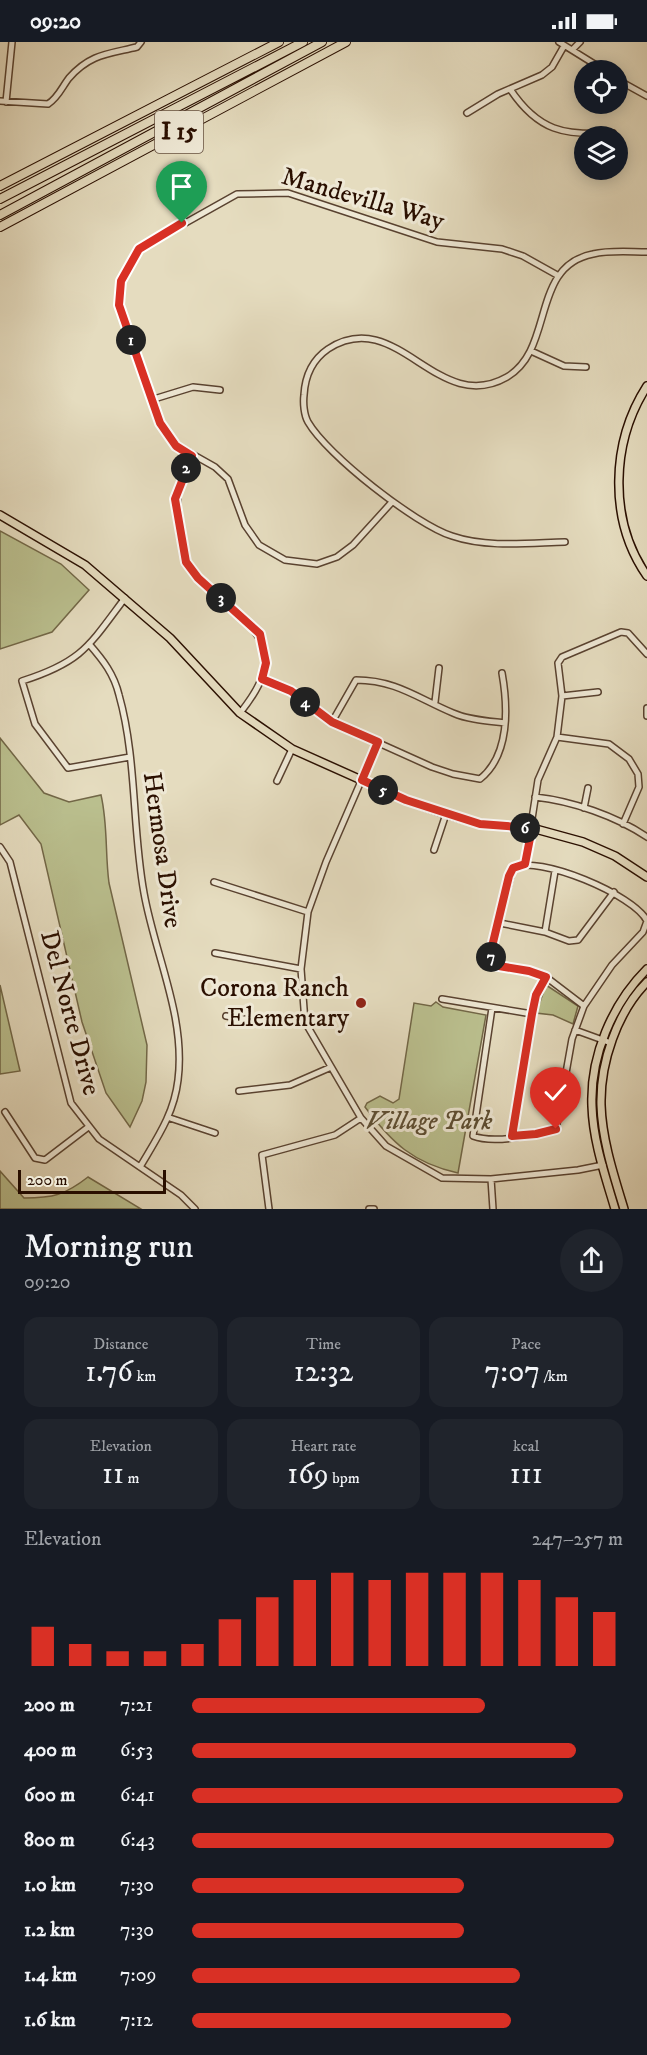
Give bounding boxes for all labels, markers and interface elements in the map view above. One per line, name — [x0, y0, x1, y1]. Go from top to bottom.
text: 09:20 — [30, 8, 81, 35]
map controls — [574, 60, 628, 180]
button: locate — [574, 60, 628, 114]
road number: I 15 — [155, 111, 203, 153]
button: layers — [574, 126, 628, 180]
street label: Mandevilla Way — [278, 160, 449, 238]
pin — [156, 161, 207, 223]
icon: arrive — [165, 170, 198, 203]
pin: 1 — [116, 325, 146, 355]
text: 1 — [128, 330, 134, 350]
pin: 2 — [171, 453, 201, 483]
text: 2 — [182, 458, 190, 478]
pin: 3 — [206, 583, 236, 613]
text: 3 — [218, 588, 224, 608]
pin: 4 — [290, 687, 320, 717]
text: 4 — [300, 692, 310, 712]
street label: Hermosa Drive — [135, 770, 189, 930]
pin: 5 — [368, 775, 398, 805]
text: 5 — [379, 780, 387, 800]
pin: 6 — [510, 813, 540, 843]
text: 6 — [521, 818, 529, 838]
street label: Del Norte Drive — [32, 927, 108, 1099]
pin: 7 — [476, 942, 506, 972]
text: 7 — [487, 947, 495, 967]
place label: Corona Ranch Elementary — [200, 972, 350, 1035]
marker: Corona Ranch Elementary — [354, 996, 368, 1010]
pin — [530, 1067, 581, 1129]
icon: check — [539, 1076, 572, 1109]
park label: Village Park — [366, 1105, 493, 1138]
scale bar — [18, 1167, 166, 1194]
text: 200 m — [27, 1170, 68, 1190]
text: Morning run — [24, 1227, 193, 1268]
button: share — [560, 1229, 623, 1292]
text: 09:20 — [24, 1270, 71, 1295]
text: Distance — [93, 1334, 148, 1354]
text: Time — [306, 1334, 341, 1354]
text: Pace — [511, 1334, 541, 1354]
text: 1.76 — [85, 1354, 133, 1391]
text: 12:32 — [294, 1354, 353, 1391]
text: 7:07 — [485, 1354, 540, 1391]
text: km — [133, 1366, 156, 1386]
text: /km — [540, 1366, 568, 1386]
text: Elevation — [90, 1436, 152, 1456]
text: Heart rate — [291, 1436, 356, 1456]
text: kcal — [513, 1436, 539, 1456]
text: 11 — [102, 1456, 124, 1493]
text: 169 — [287, 1456, 329, 1493]
text: 111 — [510, 1456, 543, 1493]
text: m — [124, 1468, 140, 1488]
text: bpm — [329, 1468, 360, 1488]
text: Elevation — [24, 1527, 101, 1552]
text: 247–257 m — [532, 1527, 623, 1552]
text: 200 m — [24, 1693, 75, 1718]
text: 7:21 — [120, 1693, 153, 1718]
text: 400 m — [24, 1738, 76, 1763]
text: 6:53 — [120, 1738, 153, 1763]
text: 600 m — [24, 1783, 75, 1808]
text: 6:41 — [120, 1783, 154, 1808]
text: 800 m — [24, 1828, 75, 1853]
text: 6:43 — [120, 1828, 155, 1853]
text: 1.0 km — [24, 1873, 76, 1898]
text: 7:30 — [120, 1873, 154, 1898]
text: 1.2 km — [24, 1918, 75, 1943]
text: 7:30 — [120, 1918, 154, 1943]
text: 1.4 km — [24, 1963, 77, 1988]
text: 7:09 — [120, 1963, 157, 1988]
text: 1.6 km — [24, 2008, 76, 2033]
text: 7:12 — [120, 2008, 153, 2033]

